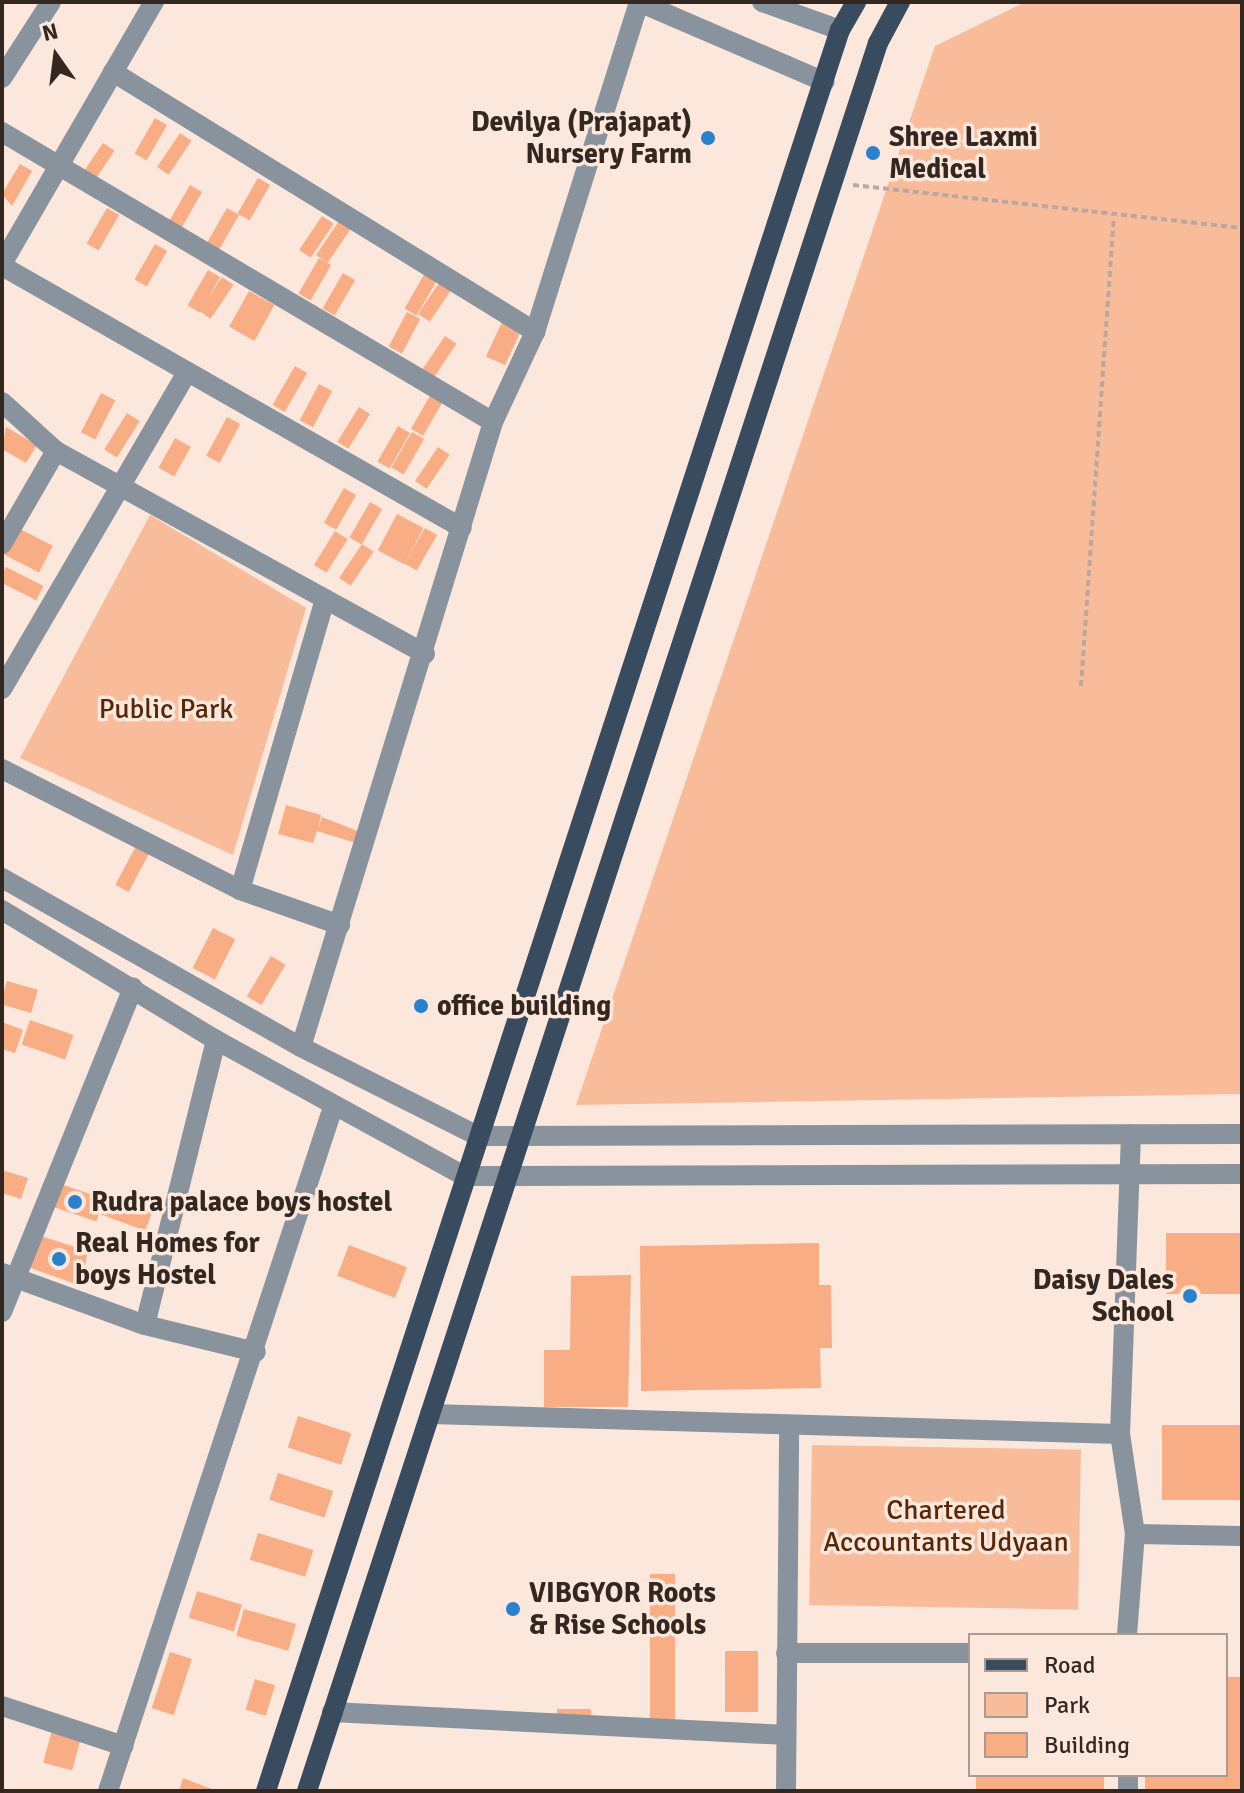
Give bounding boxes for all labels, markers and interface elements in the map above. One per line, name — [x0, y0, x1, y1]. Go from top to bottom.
north arrow — [16, 16, 96, 96]
text: N — [39, 17, 61, 47]
place label: Devilya (Prajapat) Nursery Farm — [471, 105, 692, 171]
place label: Shree Laxmi Medical — [889, 120, 1038, 186]
marker: Devilya (Prajapat) Nursery Farm — [699, 129, 717, 147]
marker: Shree Laxmi Medical — [864, 144, 882, 162]
park label: Public Park — [99, 692, 233, 726]
place label: office building — [437, 989, 611, 1023]
marker: office building — [412, 997, 430, 1015]
place label: Rudra palace boys hostel — [91, 1185, 392, 1219]
marker: Rudra palace boys hostel — [66, 1193, 84, 1211]
place label: Real Homes for boys Hostel — [75, 1226, 260, 1292]
marker: Real Homes for boys Hostel — [50, 1250, 68, 1268]
place label: Daisy Dales School — [1033, 1263, 1174, 1329]
marker: Daisy Dales School — [1181, 1287, 1199, 1305]
park label: Chartered Accountants Udyaan — [823, 1493, 1069, 1559]
place label: VIBGYOR Roots & Rise Schools — [529, 1576, 716, 1642]
marker: VIBGYOR Roots & Rise Schools — [504, 1600, 522, 1618]
legend — [968, 1633, 1228, 1777]
text: Road — [1044, 1650, 1095, 1680]
text: Park — [1044, 1690, 1090, 1720]
text: Building — [1044, 1730, 1130, 1760]

